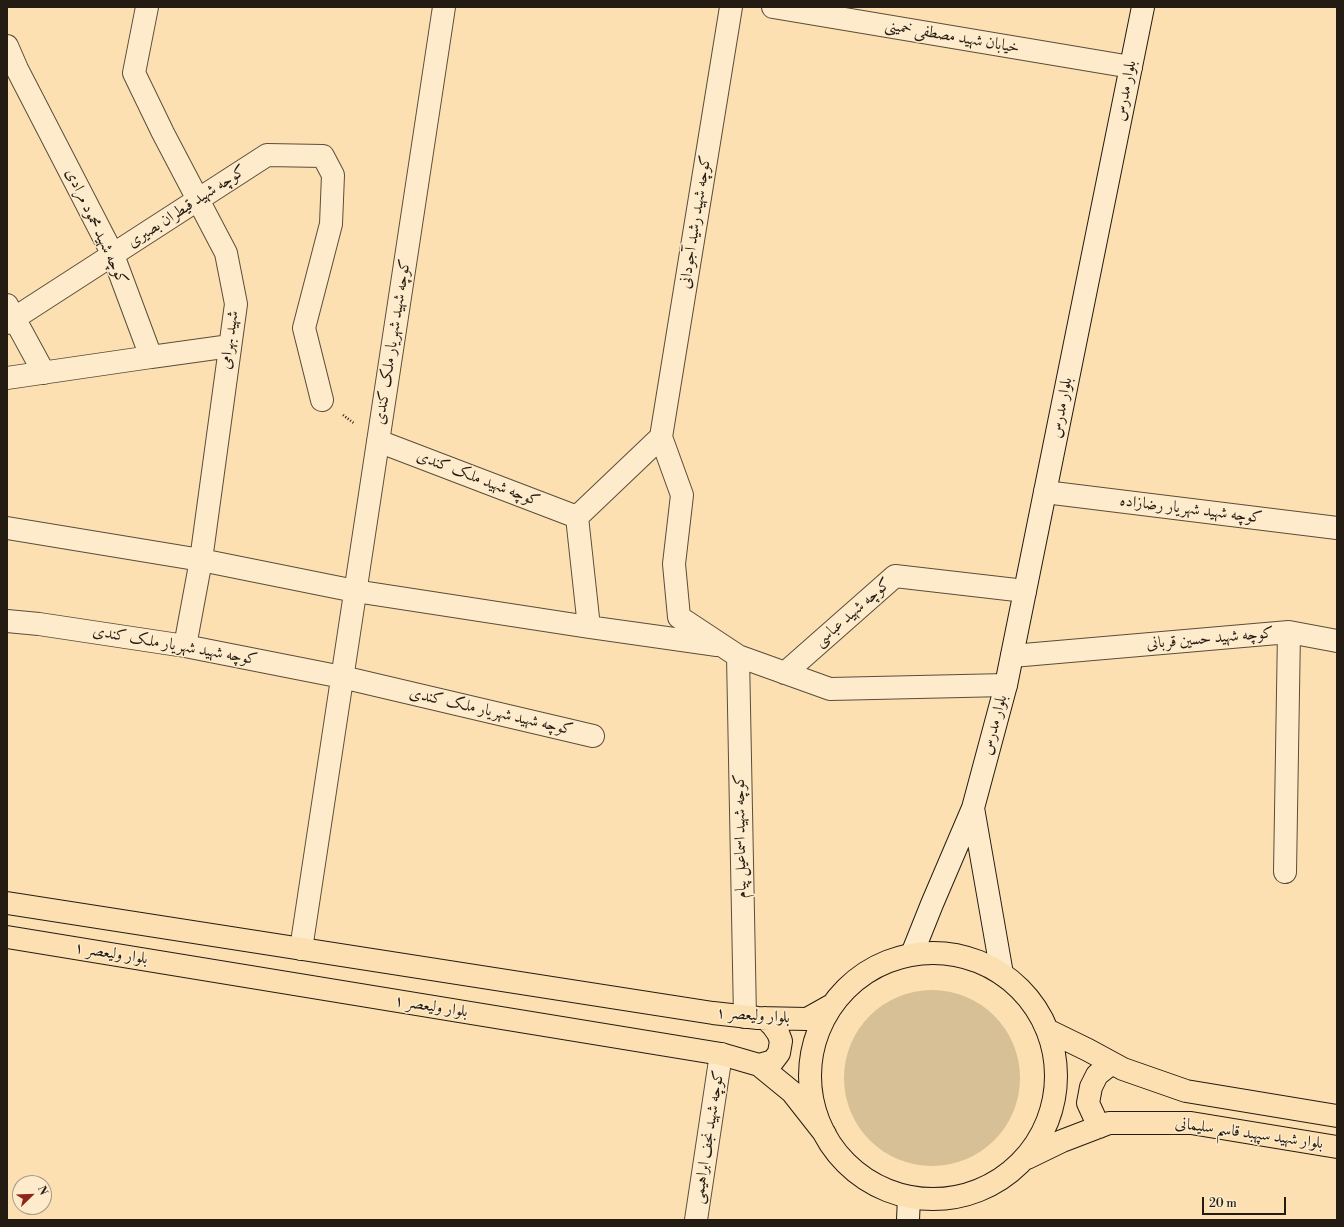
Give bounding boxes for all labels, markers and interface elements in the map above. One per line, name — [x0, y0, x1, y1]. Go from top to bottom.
street label: خیابان شهید مصطفی خمینی — [883, 16, 1021, 58]
street label: بلوار مدرس — [1111, 59, 1141, 123]
street label: کوچه شهید رشید آجودانی — [676, 154, 716, 290]
street label: کوچه شهید قیطران بصیری — [124, 162, 250, 252]
street label: کوچه شهید محمود مرادی — [61, 166, 131, 288]
street label: کوچه شهید شهریار ملک کندی — [370, 258, 416, 426]
street label: شهید بهرامی — [216, 310, 244, 370]
street label: بلوار مدرس — [1047, 376, 1077, 440]
street label: کوچه شهید ملک کندی — [414, 447, 542, 511]
street label: کوچه شهید شهریار رضازاده — [1119, 492, 1263, 528]
street label: کوچه شهید عباسی — [811, 575, 895, 651]
street label: کوچه شهید شهریار ملک کندی — [91, 622, 259, 670]
street label: کوچه شهید حسین قربانی — [1146, 624, 1274, 654]
street label: کوچه شهید شهریار ملک کندی — [407, 684, 575, 740]
street label: بلوار مدرس — [978, 693, 1012, 757]
street label: کوچه شهید اسماعیل پیام — [730, 774, 752, 898]
street label: بلوار ولیعصر ۱ — [73, 939, 149, 969]
street label: بلوار ولیعصر ۱ — [393, 992, 469, 1022]
street label: بلوار ولیعصر ۱ — [715, 1004, 791, 1028]
street label: کوچه شهید نجف ابراهیمی — [689, 1069, 729, 1205]
street label: بلوار شهید سپهبد قاسم سلیمانی — [1174, 1114, 1324, 1154]
north arrow — [12, 1175, 52, 1215]
text: N — [34, 1184, 50, 1197]
scale bar — [1204, 1189, 1288, 1215]
text: 20 m — [1209, 1196, 1237, 1211]

